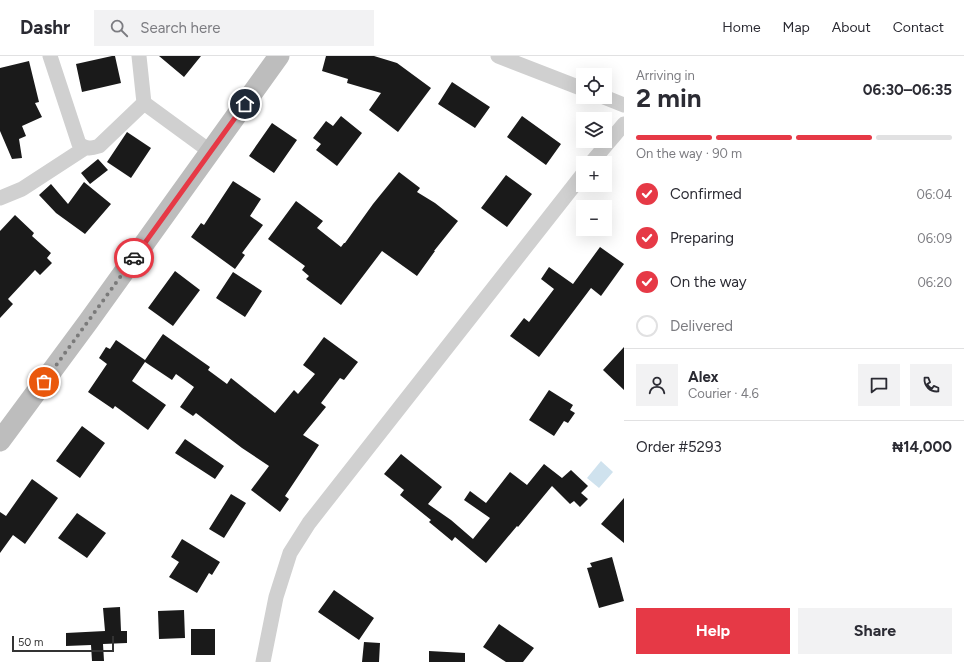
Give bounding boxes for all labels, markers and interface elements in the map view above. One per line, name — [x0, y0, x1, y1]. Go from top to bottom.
search box — [94, 10, 374, 46]
text: Dashr — [20, 16, 70, 39]
icon: search — [108, 17, 130, 39]
text: Search here — [140, 19, 220, 37]
text: Home — [722, 19, 761, 36]
text: Map — [783, 19, 810, 36]
text: About — [832, 19, 871, 36]
text: Contact — [893, 19, 944, 36]
map controls — [576, 68, 612, 236]
button: locate — [576, 68, 612, 104]
text: Arriving in — [636, 68, 695, 83]
text: 06:30–06:35 — [863, 81, 952, 99]
text: 2 min — [636, 82, 702, 114]
pin — [228, 87, 262, 121]
icon: home — [234, 93, 256, 115]
button: layers — [576, 112, 612, 148]
text: On the way · 90 m — [636, 146, 742, 161]
button: + — [576, 156, 612, 192]
icon: check — [636, 183, 658, 205]
text: Confirmed — [670, 185, 742, 203]
text: 06:04 — [917, 187, 952, 202]
button: − — [576, 200, 612, 236]
icon: check — [636, 227, 658, 249]
text: Preparing — [670, 229, 734, 247]
text: 06:09 — [917, 231, 952, 246]
courier — [114, 238, 154, 278]
icon: car — [123, 247, 145, 269]
icon: check — [636, 271, 658, 293]
text: On the way — [670, 273, 747, 291]
text: 06:20 — [917, 275, 952, 290]
text: Delivered — [670, 317, 733, 335]
button: person — [636, 364, 678, 406]
button: chat — [858, 364, 900, 406]
button: phone — [910, 364, 952, 406]
pin — [27, 365, 61, 399]
text: Alex — [688, 368, 718, 386]
icon: bag — [33, 371, 55, 393]
text: Courier · 4.6 — [688, 386, 759, 401]
text: Order #5293 — [636, 438, 722, 456]
text: ₦14,000 — [892, 438, 952, 456]
button: Help — [636, 608, 790, 654]
button: Share — [798, 608, 952, 654]
scale bar — [12, 634, 114, 653]
text: 50 m — [18, 636, 43, 649]

